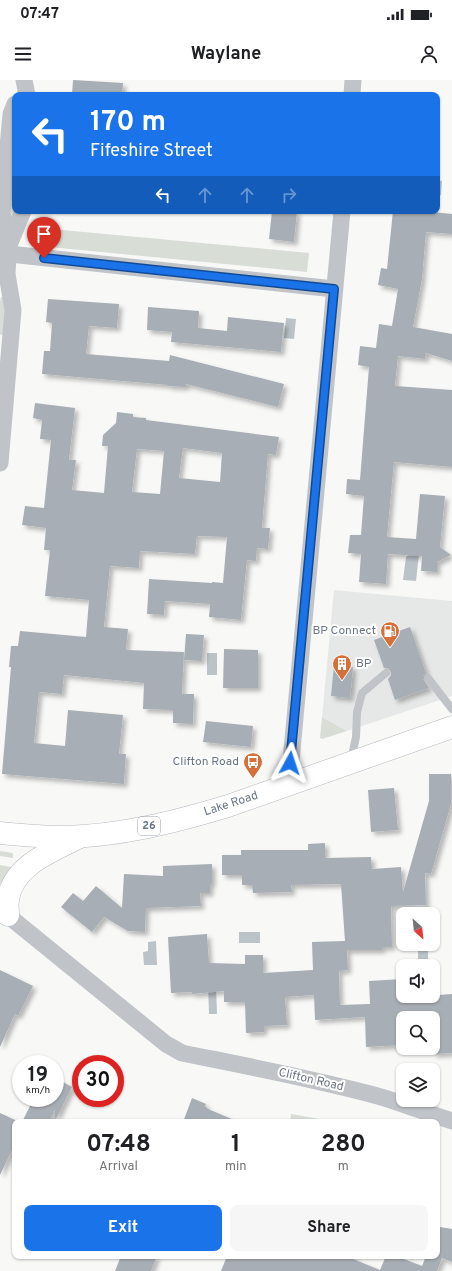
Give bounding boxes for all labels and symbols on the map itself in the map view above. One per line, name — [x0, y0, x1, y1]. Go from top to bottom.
pin — [27, 217, 61, 258]
fuel station icon: BP Connect — [379, 620, 401, 648]
place label: BP Connect — [312, 623, 376, 639]
building icon: BP — [331, 653, 353, 681]
place label: BP — [356, 656, 372, 672]
position arrow — [269, 742, 311, 784]
bus stop icon: Clifton Road — [242, 751, 264, 779]
place label: Clifton Road — [173, 754, 239, 770]
street label: Lake Road — [202, 788, 260, 820]
road number: 26 — [138, 817, 160, 835]
north arrow — [396, 907, 440, 951]
speed limit sign: 30 — [72, 1055, 124, 1107]
street label: Clifton Road — [277, 1065, 345, 1095]

